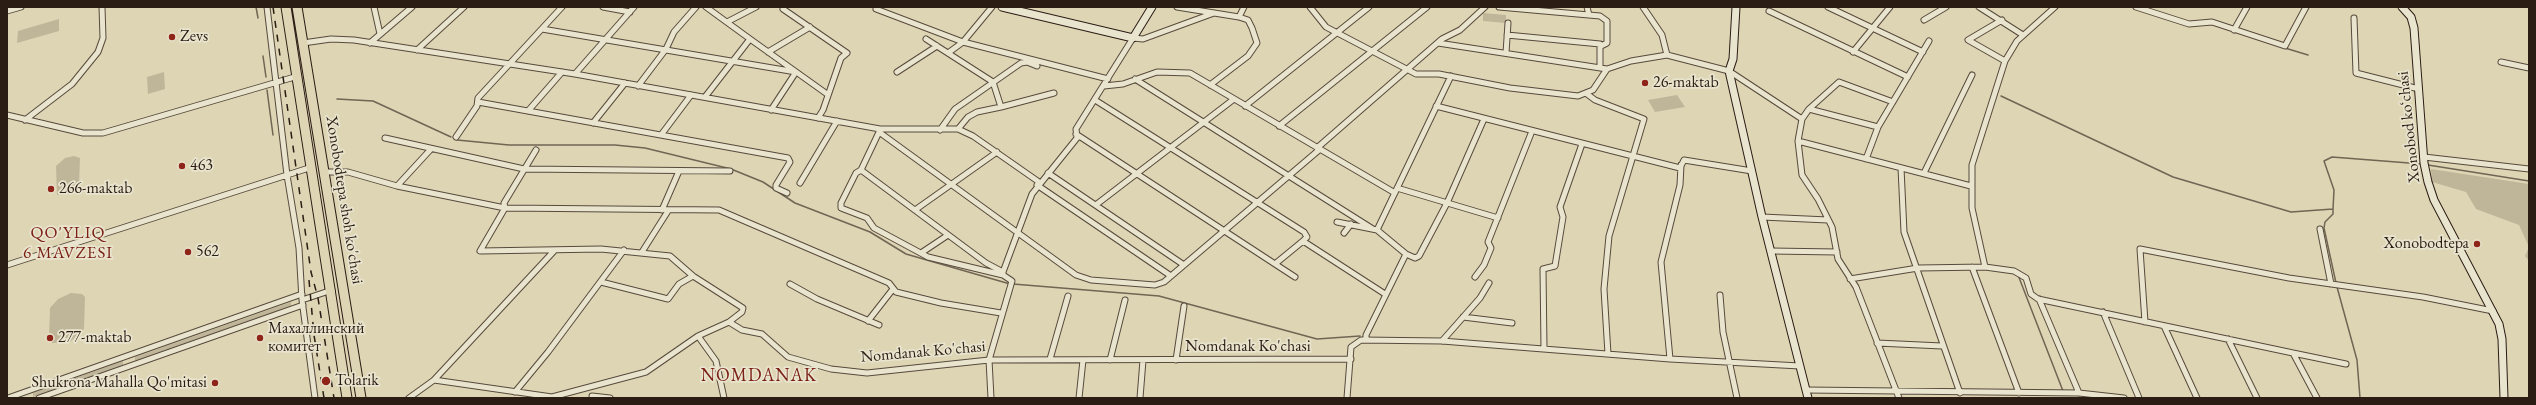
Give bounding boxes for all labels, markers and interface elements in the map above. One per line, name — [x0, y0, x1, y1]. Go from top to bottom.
place label: Zevs — [180, 27, 208, 47]
marker: Zevs — [167, 32, 177, 42]
street label: Xonobod koʻchasi — [2394, 70, 2424, 184]
place label: 26-maktab — [1653, 73, 1719, 93]
marker: 26-maktab — [1640, 78, 1650, 88]
street label: Xonobodtepa shoh ko'chasi — [321, 115, 367, 285]
place label: 463 — [190, 156, 213, 176]
marker: 463 — [177, 161, 187, 171]
place label: 266-maktab — [59, 179, 132, 199]
marker: 266-maktab — [46, 184, 56, 194]
district label: QO'YLIQ 6 MAVZESI — [23, 223, 113, 263]
place label: Xonobodtepa — [2384, 234, 2469, 254]
marker: Xonobodtepa — [2472, 239, 2482, 249]
place label: 562 — [196, 242, 219, 262]
marker: 562 — [183, 247, 193, 257]
place label: Махаллинский комитет — [268, 319, 364, 357]
place label: 277-maktab — [58, 328, 131, 348]
marker: 277-maktab — [45, 333, 55, 343]
marker: Махаллинский комитет — [255, 333, 265, 343]
street label: Nomdanak Ko'chasi — [860, 337, 986, 367]
street label: Nomdanak Ko'chasi — [1185, 337, 1311, 357]
district label: NOMDANAK — [701, 365, 817, 387]
place label: Tolarik — [335, 371, 379, 391]
place label: Shukrona Mahalla Qo'mitasi — [32, 373, 207, 393]
marker: Tolarik — [320, 375, 332, 387]
marker: Shukrona Mahalla Qo'mitasi — [210, 378, 220, 388]

